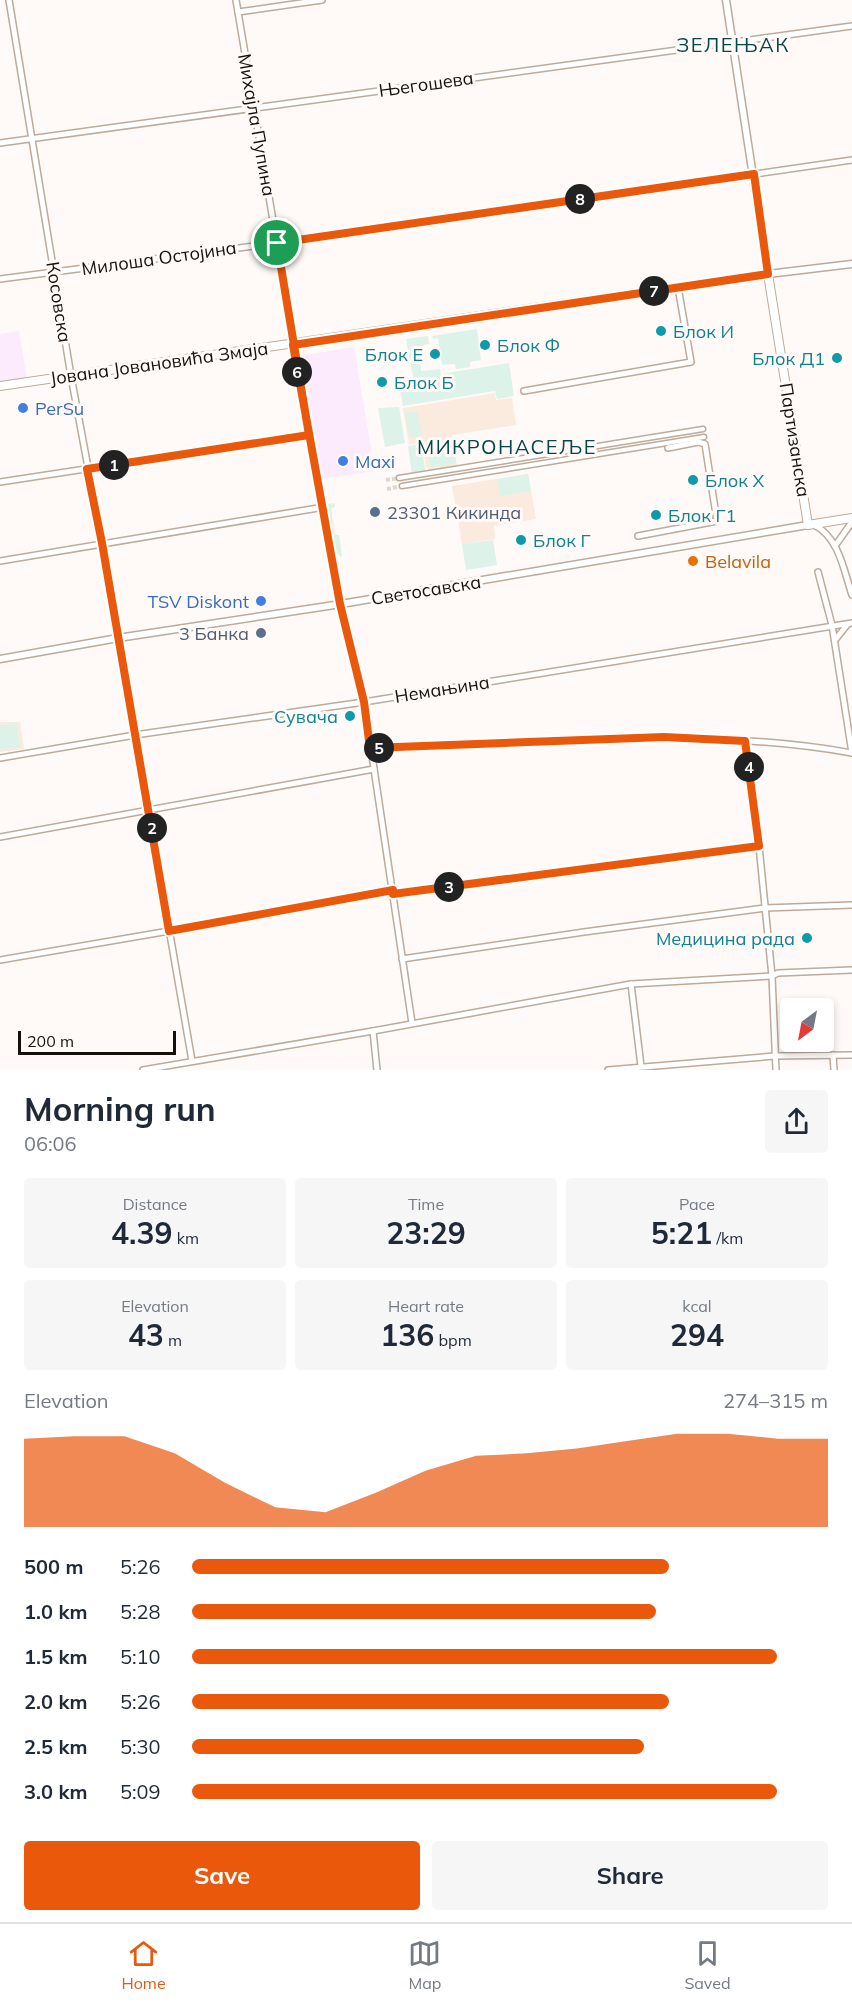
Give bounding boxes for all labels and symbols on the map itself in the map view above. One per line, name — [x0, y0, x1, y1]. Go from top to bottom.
district label: ЗЕЛЕЊАК — [676, 32, 790, 57]
street label: Михајла Пупина — [233, 52, 281, 198]
street label: Његошева — [377, 66, 475, 102]
pin: 8 — [565, 184, 595, 214]
pin — [251, 217, 302, 268]
street label: Милоша Остојина — [80, 236, 238, 280]
street label: Косовска — [41, 260, 77, 344]
pin: 7 — [639, 276, 669, 306]
place label: Блок И — [673, 320, 734, 343]
marker: Блок И — [654, 324, 668, 338]
place label: Блок Ф — [497, 334, 560, 357]
street label: Јована Јовановића Змаја — [49, 336, 269, 390]
marker: Блок Ф — [478, 338, 492, 352]
place label: Блок Е — [365, 343, 423, 366]
marker: Блок Е — [428, 347, 442, 361]
place label: Блок Д1 — [752, 347, 825, 370]
marker: Блок Д1 — [830, 351, 844, 365]
pin: 6 — [282, 357, 312, 387]
place label: Блок Б — [394, 371, 454, 394]
marker: Блок Б — [375, 375, 389, 389]
street label: Партизанска — [775, 381, 815, 499]
place label: PerSu — [35, 397, 84, 420]
marker: PerSu — [16, 401, 30, 415]
district label: МИКРОНАСЕЉЕ — [417, 434, 597, 459]
pin: 1 — [99, 450, 129, 480]
place label: Maxi — [355, 450, 395, 473]
marker: Maxi — [336, 454, 350, 468]
place label: Блок Х — [705, 469, 765, 492]
marker: Блок Х — [686, 473, 700, 487]
place label: 23301 Кикинда — [387, 501, 521, 524]
place label: Блок Г1 — [668, 504, 736, 527]
marker: 23301 Кикинда — [368, 505, 382, 519]
marker: Блок Г1 — [649, 508, 663, 522]
place label: Блок Г — [533, 529, 591, 552]
marker: Блок Г — [514, 533, 528, 547]
place label: Belavila — [705, 550, 771, 573]
marker: Belavila — [686, 554, 700, 568]
street label: Светосавска — [369, 570, 483, 610]
place label: TSV Diskont — [147, 590, 249, 613]
marker: TSV Diskont — [254, 594, 268, 608]
place label: 3 Банка — [179, 622, 249, 645]
marker: 3 Банка — [254, 626, 268, 640]
street label: Немањина — [393, 670, 491, 708]
place label: Сувача — [274, 705, 338, 728]
marker: Сувача — [343, 709, 357, 723]
pin: 5 — [364, 733, 394, 763]
pin: 4 — [734, 752, 764, 782]
pin: 2 — [137, 813, 167, 843]
pin: 3 — [434, 872, 464, 902]
place label: Медицина рада — [656, 927, 795, 950]
marker: Медицина рада — [800, 931, 814, 945]
north arrow — [780, 998, 834, 1052]
scale bar — [18, 1028, 176, 1056]

